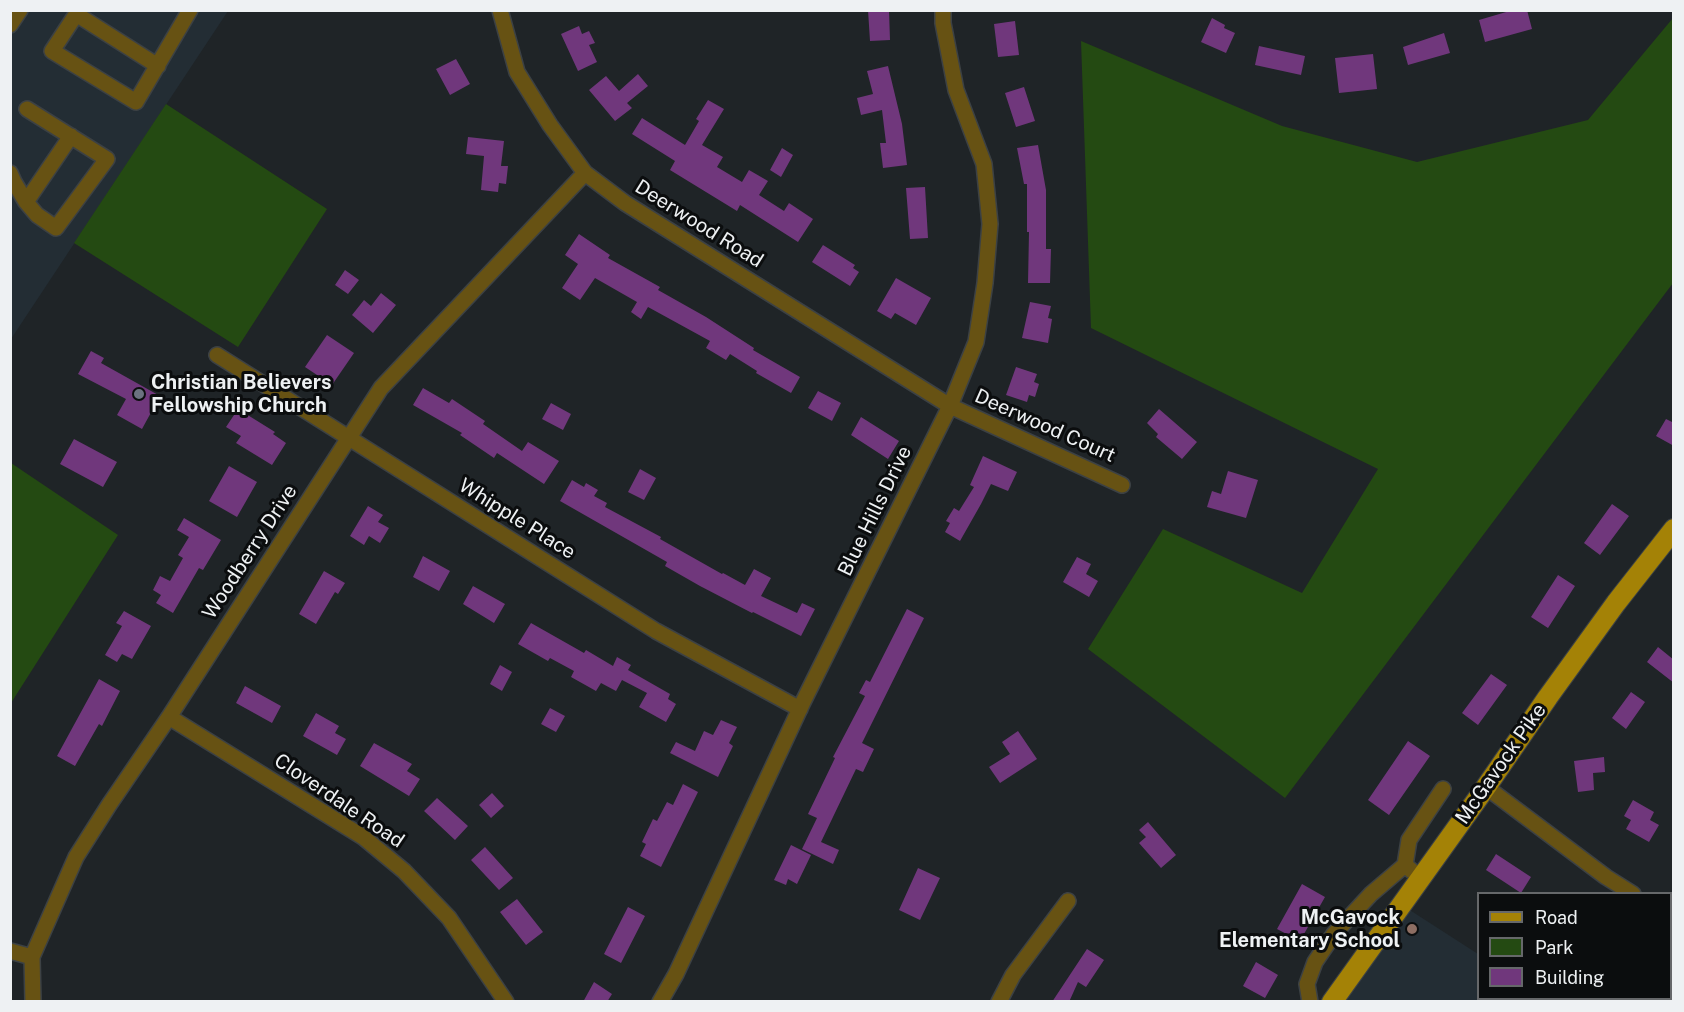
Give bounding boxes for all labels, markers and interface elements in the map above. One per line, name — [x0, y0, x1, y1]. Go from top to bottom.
street label: Deerwood Road — [630, 175, 768, 273]
place label: Christian Believers Fellowship Church — [151, 371, 331, 418]
street label: Deerwood Court — [971, 384, 1119, 468]
marker: Christian Believers Fellowship Church — [132, 387, 146, 401]
street label: Blue Hills Drive — [833, 442, 917, 580]
street label: Whipple Place — [454, 474, 580, 564]
street label: Woodberry Drive — [198, 480, 302, 624]
street label: McGavock Pike — [1451, 699, 1551, 829]
street label: Cloverdale Road — [270, 749, 408, 853]
legend — [1477, 892, 1672, 1000]
place label: McGavock Elementary School — [1219, 906, 1400, 953]
text: Road — [1535, 907, 1578, 928]
marker: McGavock Elementary School — [1405, 922, 1419, 936]
text: Park — [1535, 937, 1573, 958]
text: Building — [1535, 967, 1604, 988]

